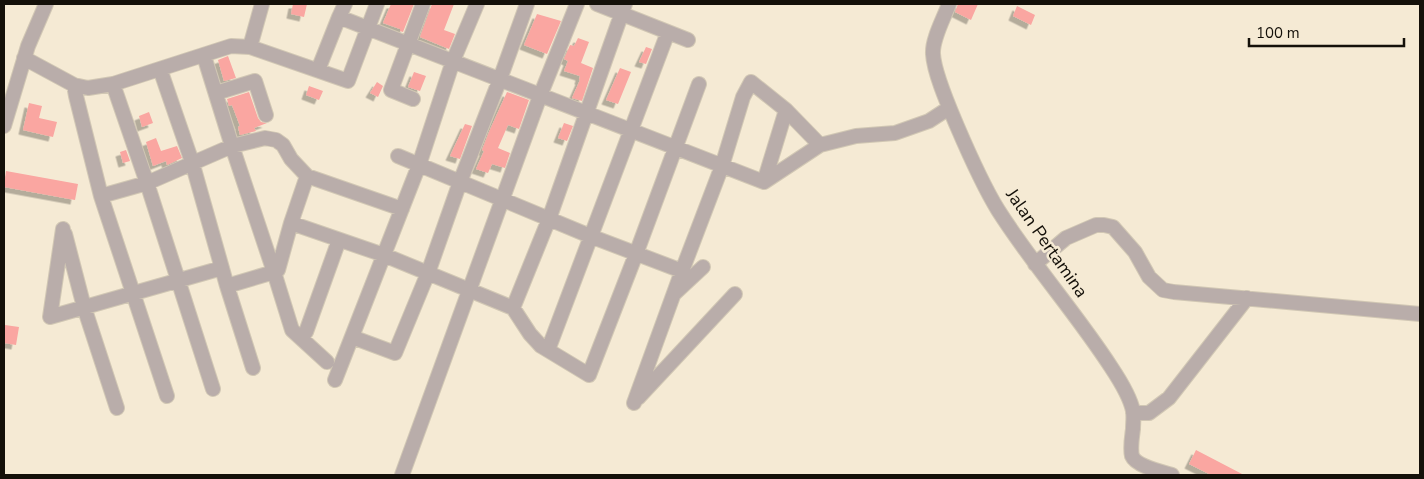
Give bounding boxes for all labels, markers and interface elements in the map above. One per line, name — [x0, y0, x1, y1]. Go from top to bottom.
scale bar — [1249, 15, 1404, 47]
text: 100 m — [1256, 23, 1300, 43]
street label: Jalan Pertamina — [1000, 183, 1093, 302]

